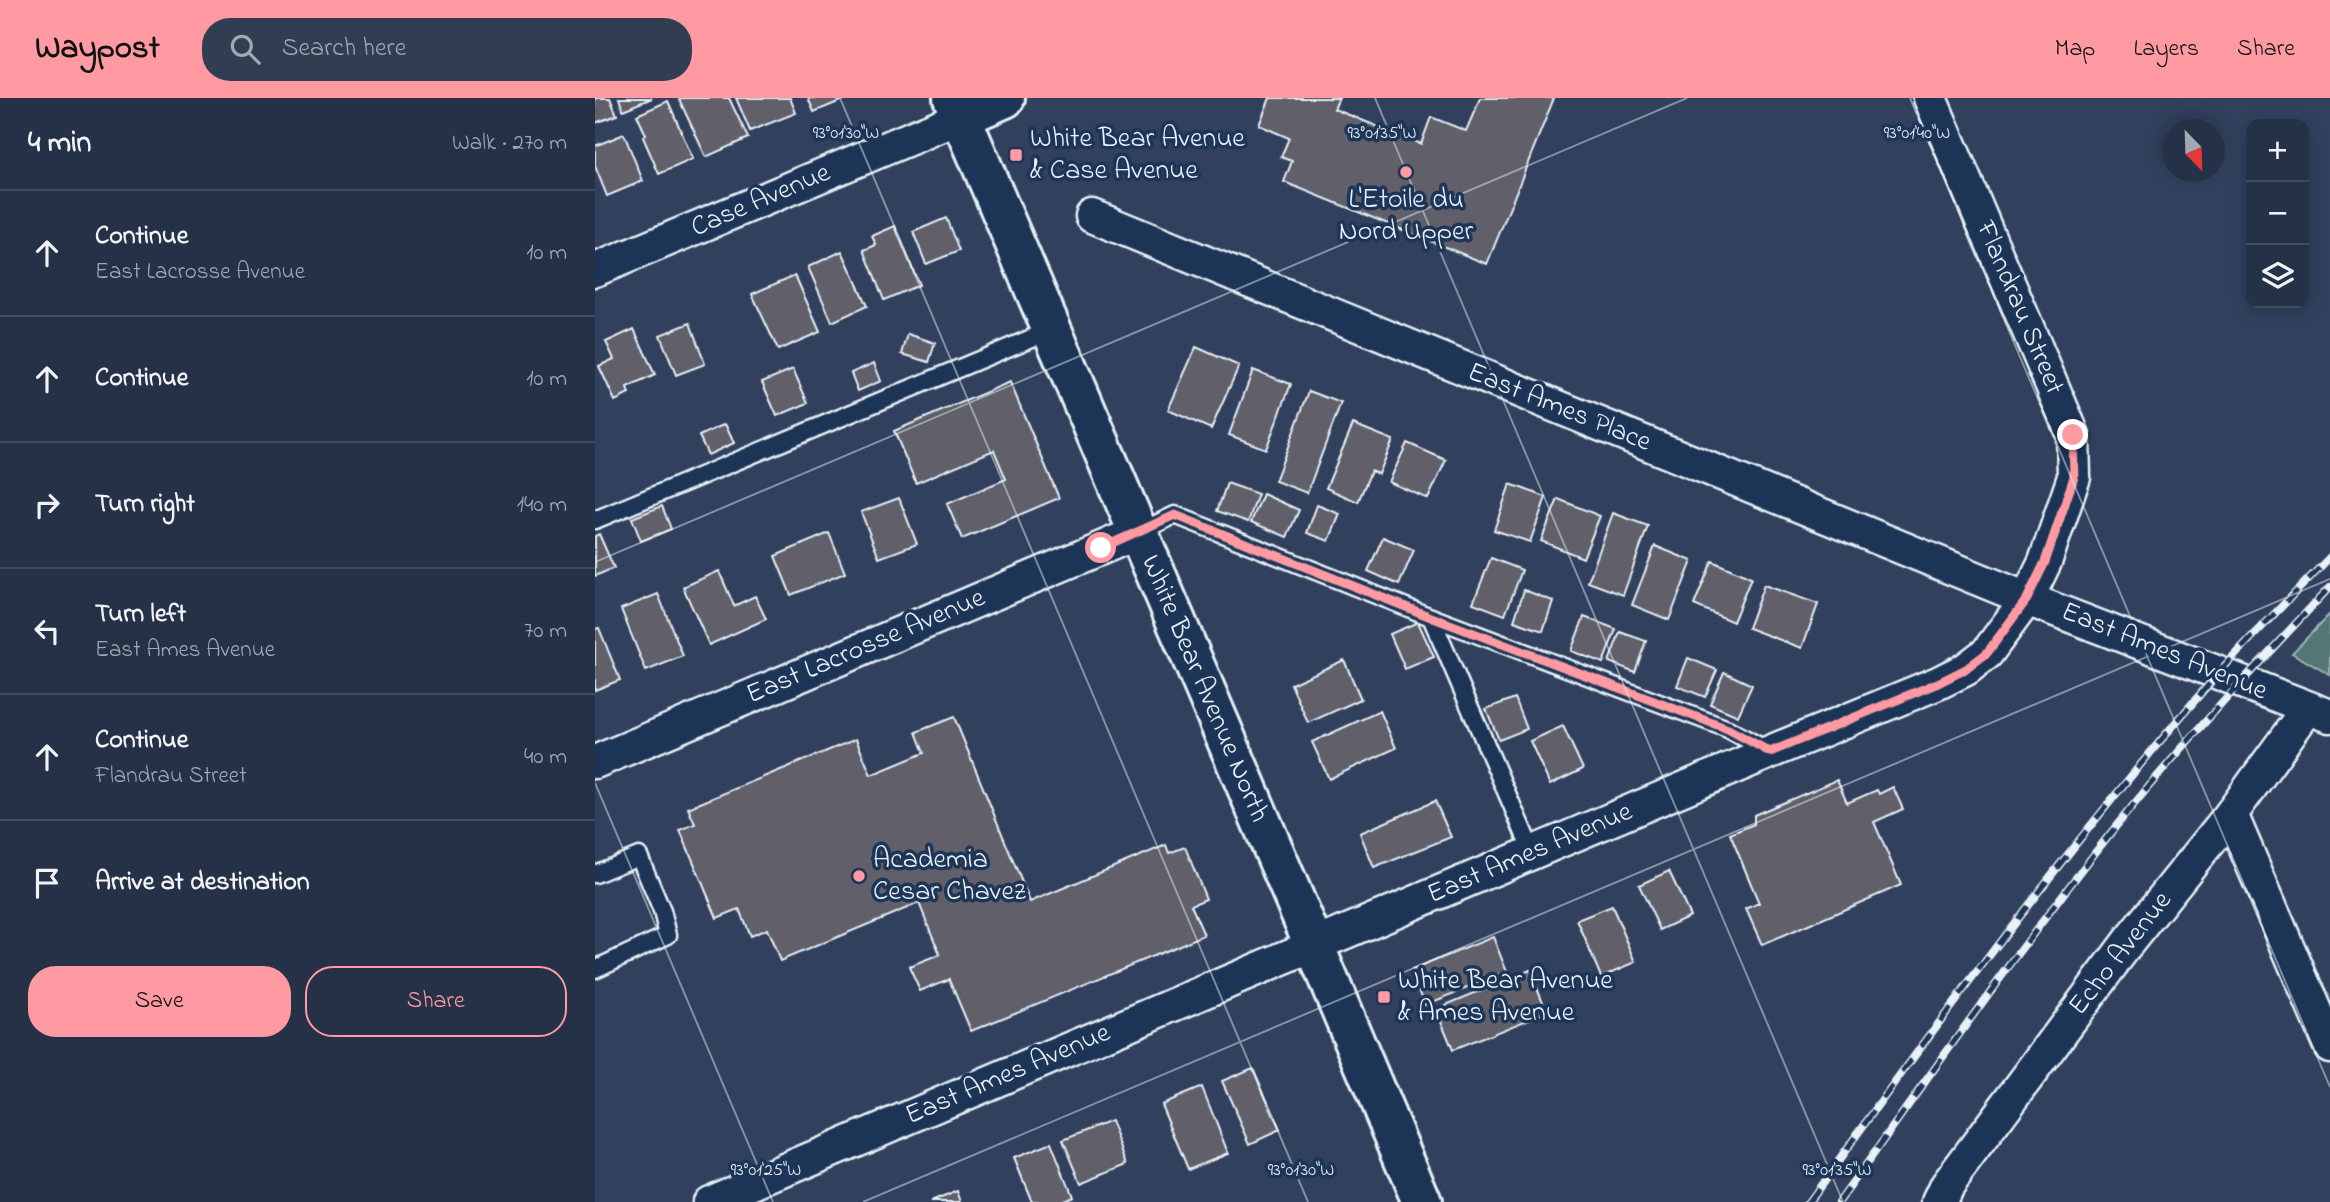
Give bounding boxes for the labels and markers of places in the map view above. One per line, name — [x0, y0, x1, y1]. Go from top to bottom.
place label: White Bear Avenue & Case Avenue — [1030, 119, 1245, 192]
marker: White Bear Avenue & Case Avenue — [1008, 147, 1024, 163]
marker: L'Etoile du Nord Upper — [1398, 164, 1414, 180]
place label: L'Etoile du Nord Upper — [1339, 180, 1473, 253]
place label: Academia Cesar Chavez — [873, 840, 1026, 913]
marker: Academia Cesar Chavez — [851, 868, 867, 884]
place label: White Bear Avenue & Ames Avenue — [1398, 961, 1613, 1034]
marker: White Bear Avenue & Ames Avenue — [1376, 989, 1392, 1005]

